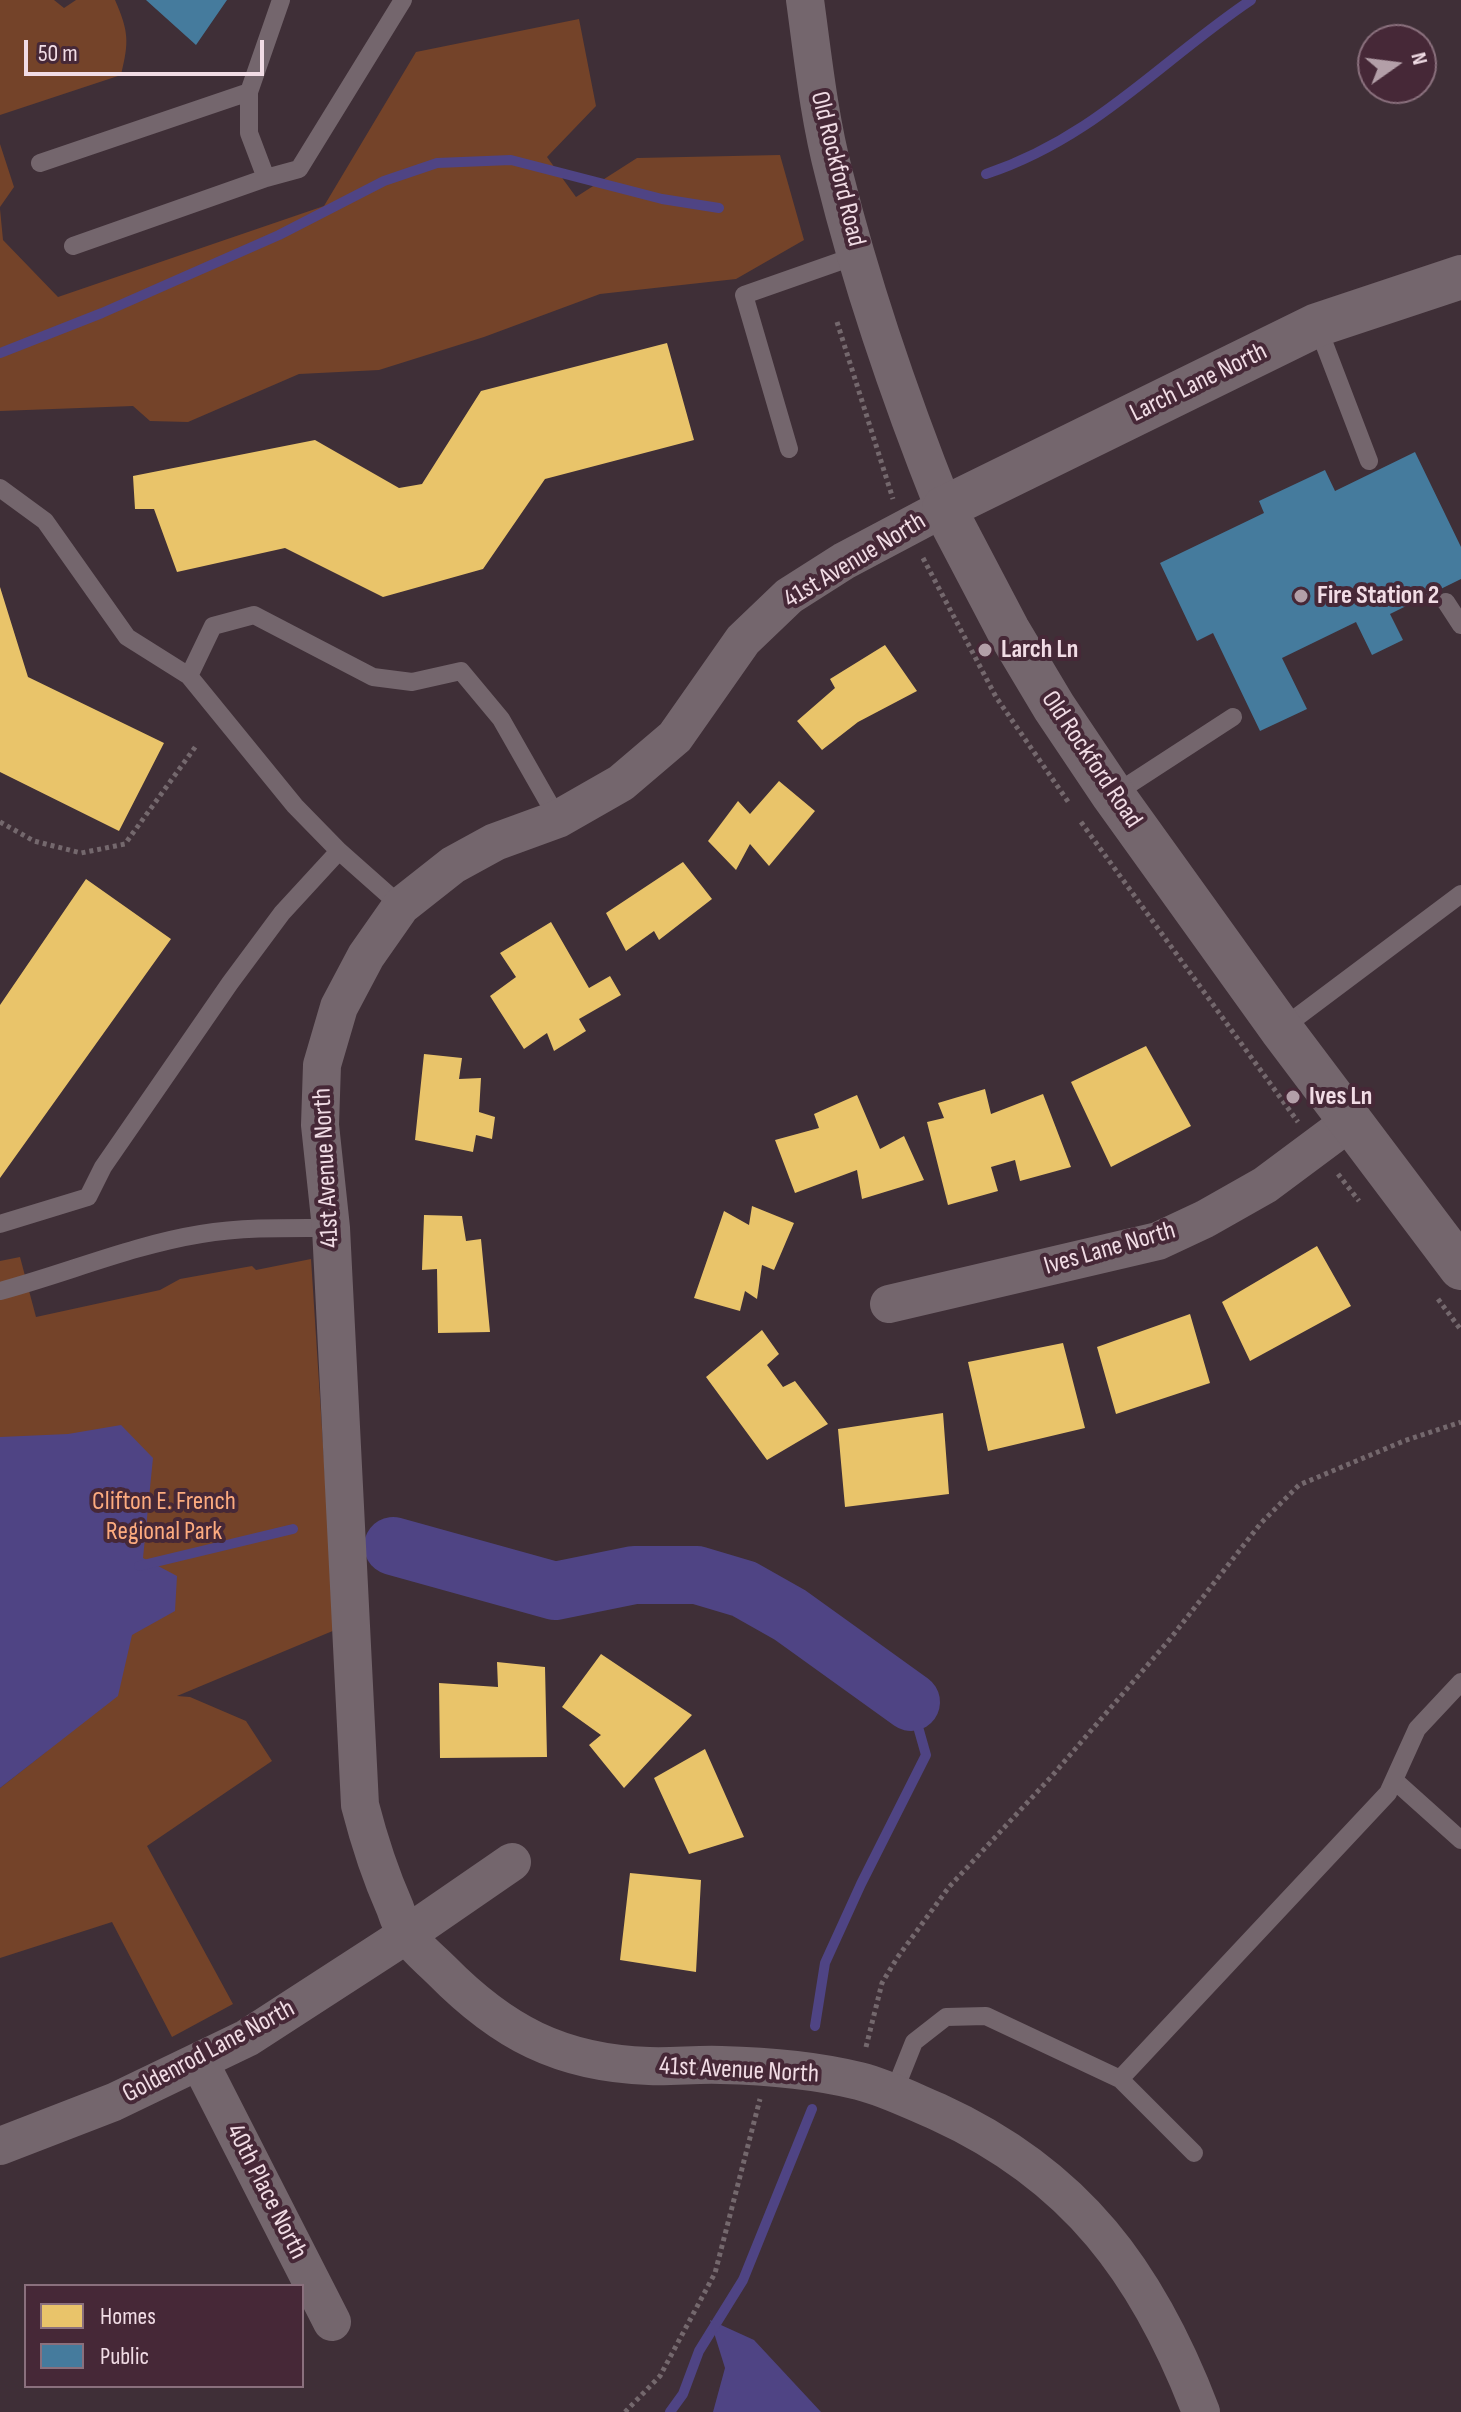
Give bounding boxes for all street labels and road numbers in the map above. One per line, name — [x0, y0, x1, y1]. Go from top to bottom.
street label: Old Rockford Road — [803, 88, 871, 250]
street label: Larch Lane North — [1125, 336, 1273, 430]
street label: 41st Avenue North — [778, 506, 932, 616]
street label: Old Rockford Road — [1034, 686, 1148, 834]
street label: 41st Avenue North — [307, 1087, 347, 1249]
street label: Ives Lane North — [1041, 1215, 1179, 1283]
street label: Goldenrod Lane North — [118, 1994, 300, 2110]
street label: 41st Avenue North — [658, 2051, 820, 2091]
street label: 40th Place North — [219, 2119, 313, 2265]

